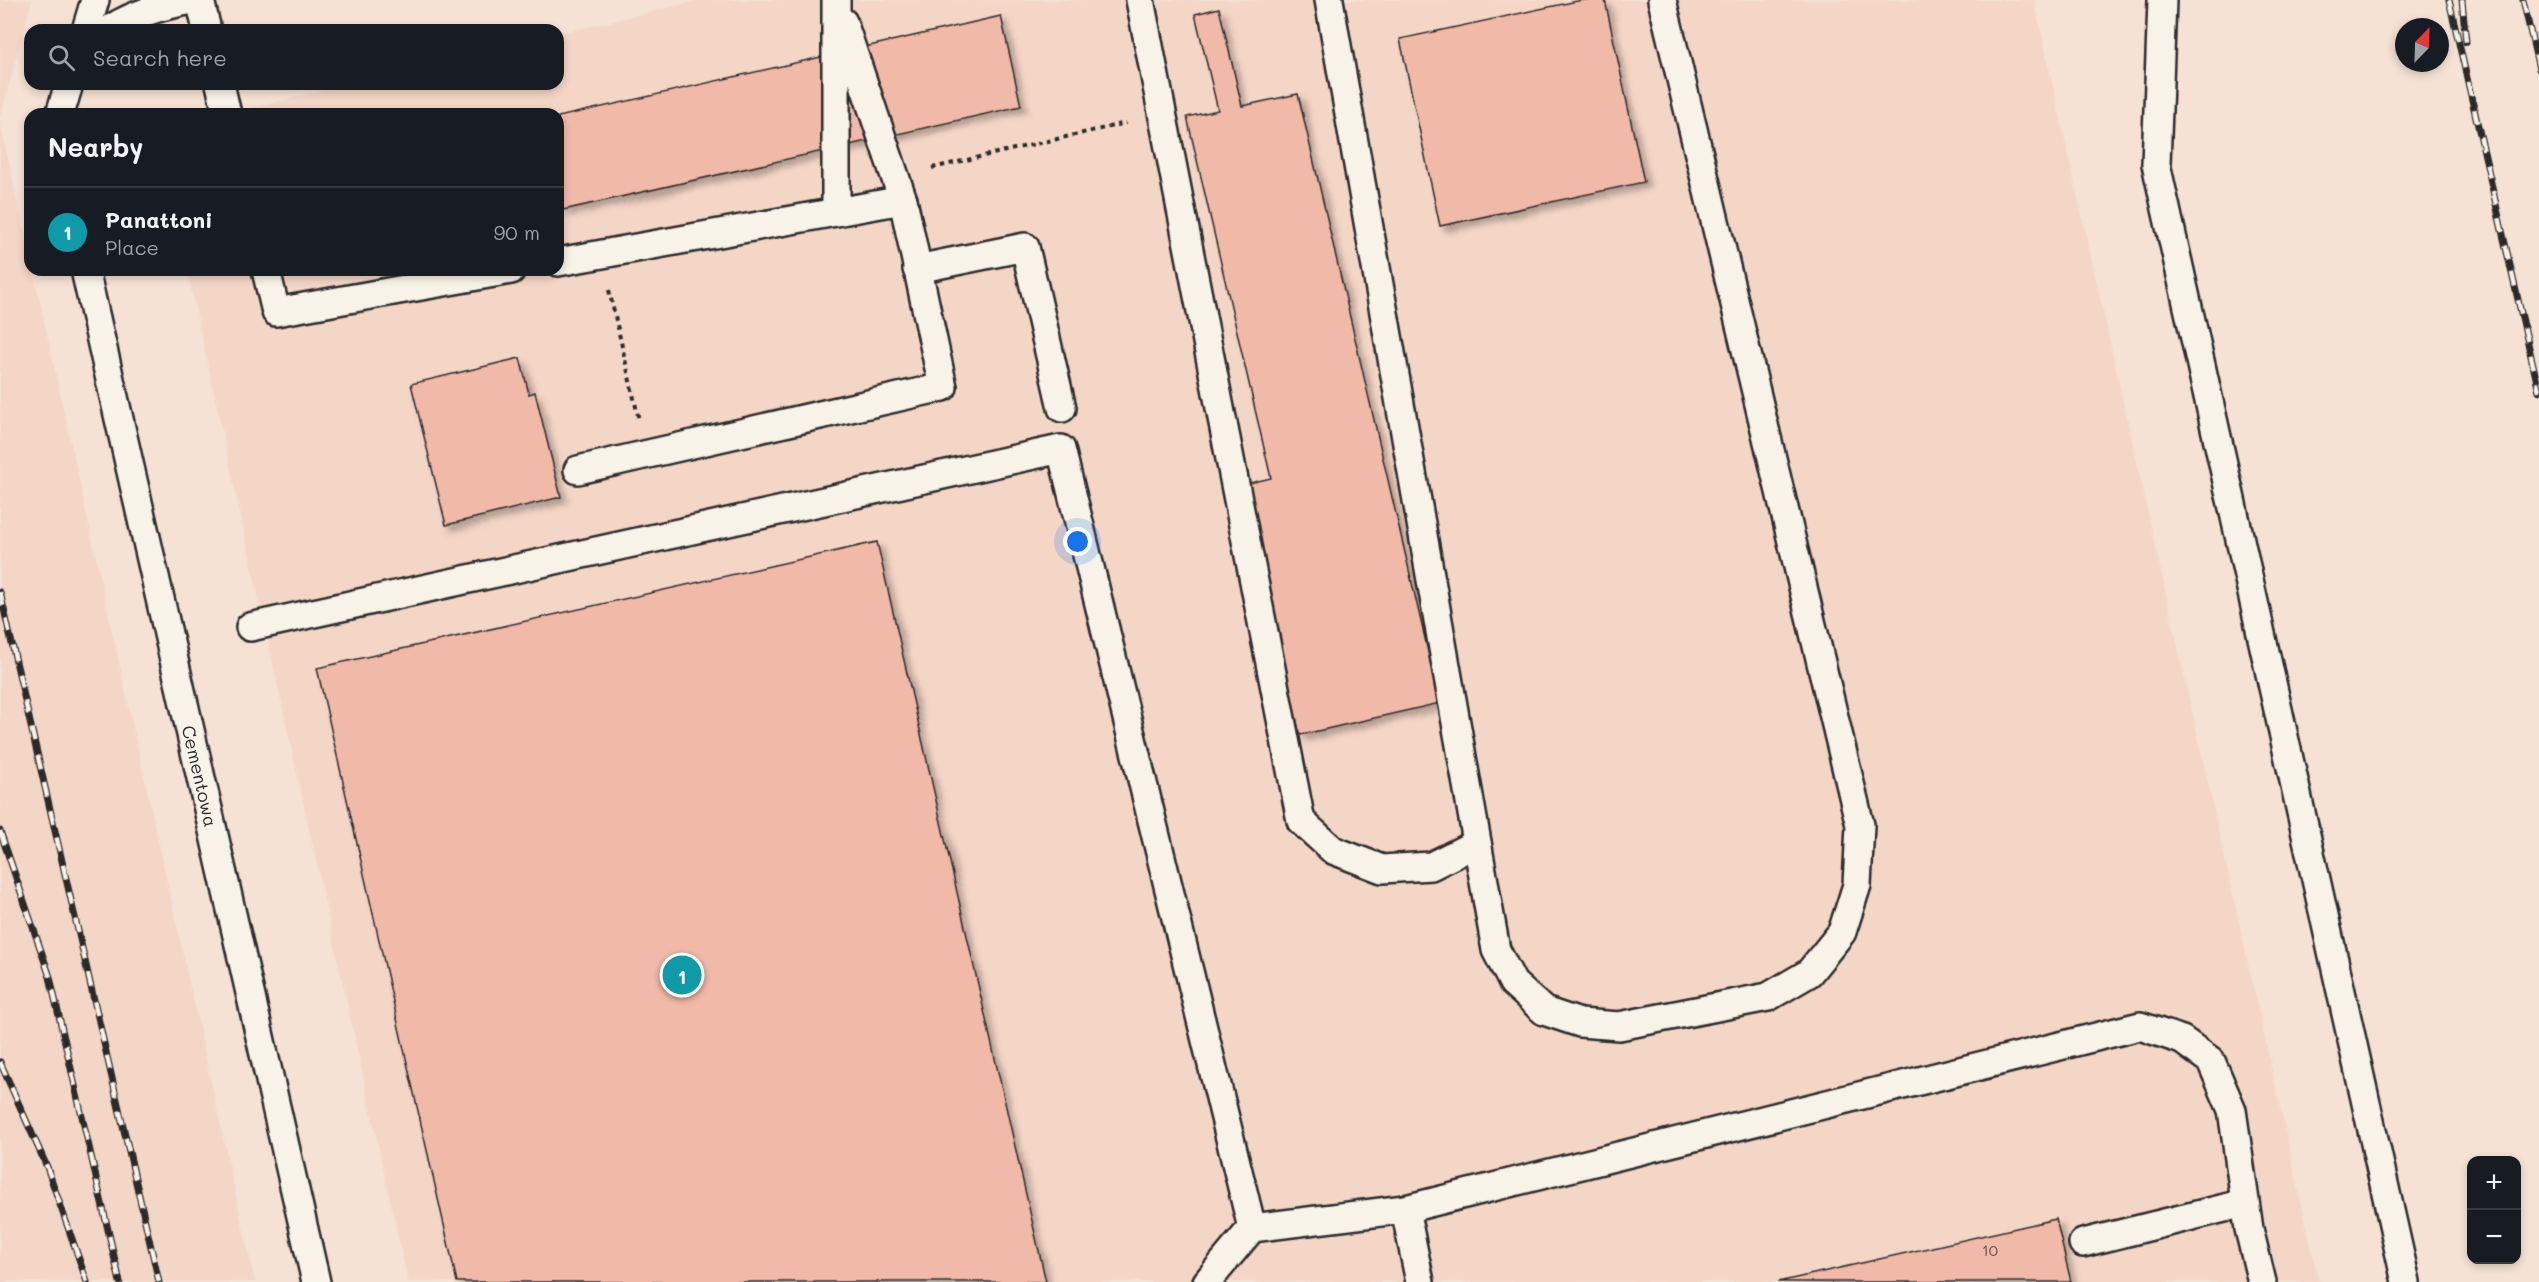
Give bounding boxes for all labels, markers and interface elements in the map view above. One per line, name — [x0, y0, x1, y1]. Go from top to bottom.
north arrow — [2395, 18, 2449, 72]
search box — [24, 24, 564, 90]
icon: search — [45, 41, 78, 74]
text: Search here — [93, 43, 227, 72]
text: Nearby — [48, 130, 143, 164]
text: Panattoni — [105, 205, 213, 234]
text: 1 — [63, 219, 72, 245]
text: 90 m — [494, 219, 540, 245]
text: Place — [105, 234, 159, 260]
your location — [1063, 527, 1092, 556]
street label: Cementowa — [177, 723, 223, 829]
pin: 1 — [662, 952, 702, 998]
map controls — [2467, 1156, 2521, 1264]
button: + — [2467, 1156, 2521, 1210]
button: − — [2467, 1210, 2521, 1264]
house number: 10 — [1982, 1240, 1998, 1260]

